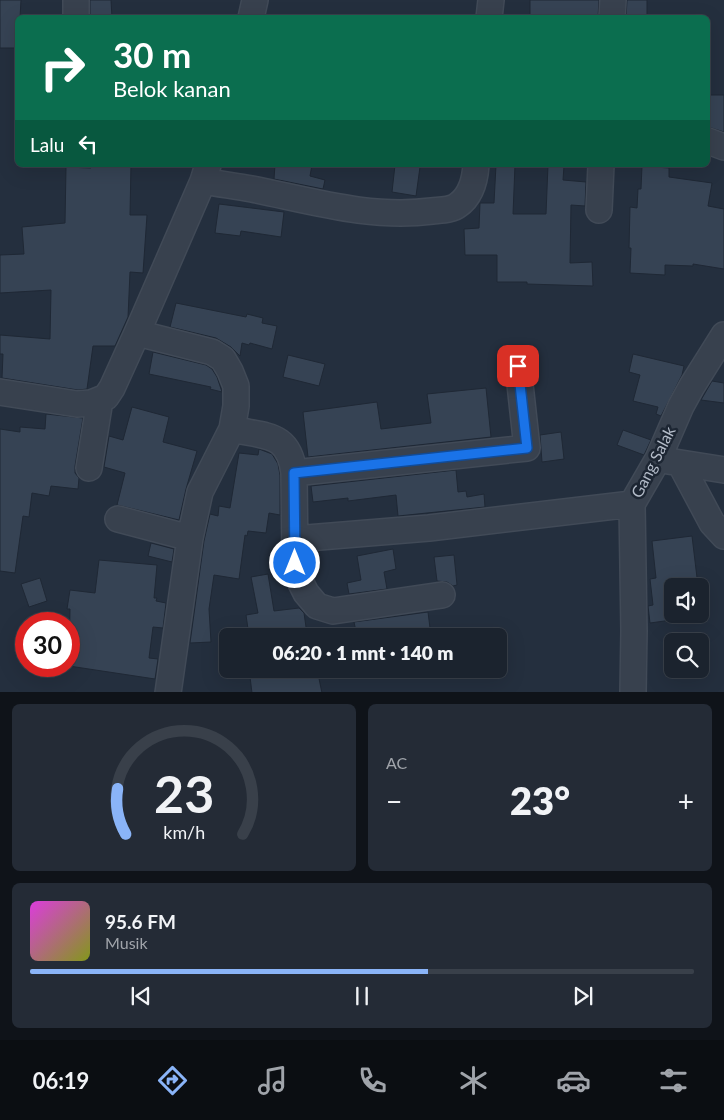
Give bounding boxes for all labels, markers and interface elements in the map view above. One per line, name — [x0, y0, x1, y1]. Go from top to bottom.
text: 30 m — [113, 33, 191, 75]
icon: right — [30, 35, 95, 100]
text: Belok kanan — [113, 75, 231, 102]
icon: left — [74, 130, 102, 158]
text: Lalu — [30, 133, 64, 156]
pin — [497, 345, 539, 387]
icon: arrive — [504, 352, 532, 380]
street label: Gang Salak — [627, 422, 679, 501]
position arrow — [268, 536, 320, 588]
map controls — [664, 578, 709, 678]
button: sound — [664, 578, 709, 623]
speed limit sign: 30 — [15, 612, 80, 677]
button: search — [664, 633, 709, 678]
text: 06:20 · 1 mnt · 140 m — [273, 641, 453, 664]
text: AC — [386, 753, 407, 772]
text: 23 — [154, 762, 214, 824]
text: 23° — [510, 777, 570, 823]
text: − — [386, 784, 402, 818]
text: + — [678, 784, 694, 818]
text: km/h — [163, 821, 205, 843]
text: 95.6 FM — [105, 910, 176, 933]
text: Musik — [105, 933, 148, 952]
icon: previous — [127, 982, 155, 1010]
icon: pause — [348, 982, 376, 1010]
icon: next — [569, 982, 597, 1010]
icon: directions — [155, 1063, 190, 1098]
icon: music — [255, 1063, 290, 1098]
icon: phone — [355, 1063, 390, 1098]
icon: climate — [456, 1063, 491, 1098]
icon: car — [556, 1063, 591, 1098]
icon: filters — [656, 1063, 691, 1098]
text: 06:19 — [33, 1067, 89, 1094]

